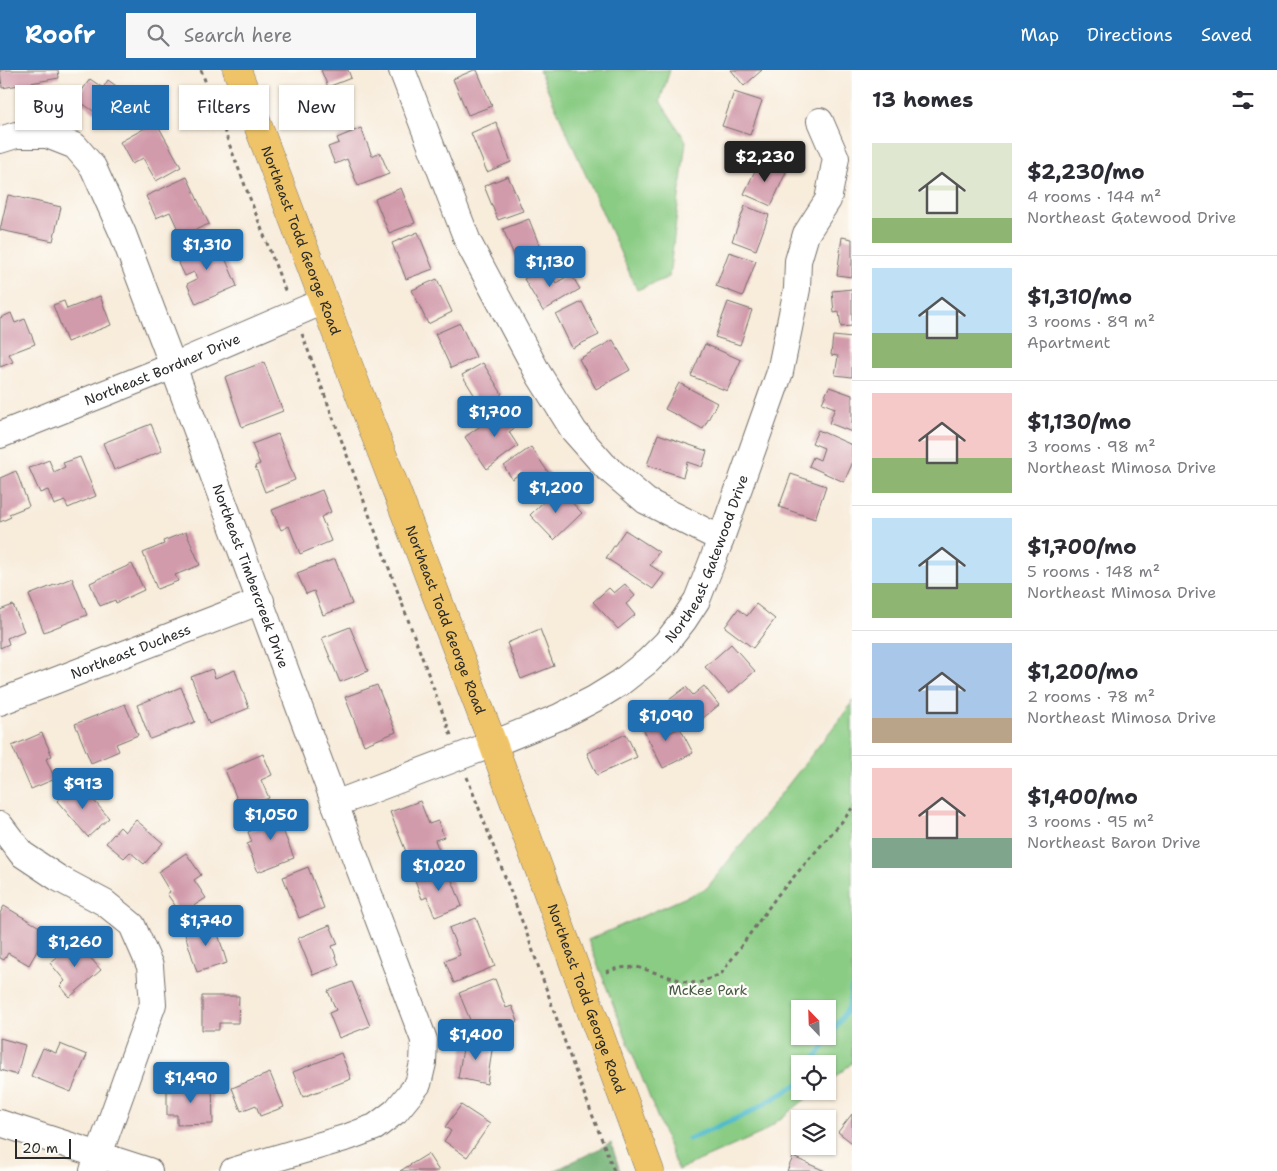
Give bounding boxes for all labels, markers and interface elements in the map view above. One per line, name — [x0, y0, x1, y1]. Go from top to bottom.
search box — [126, 13, 476, 58]
text: Roofr — [25, 19, 96, 51]
icon: search — [144, 21, 172, 49]
text: Search here — [184, 23, 292, 48]
text: Map — [1021, 23, 1059, 47]
text: Directions — [1087, 23, 1173, 47]
text: Saved — [1201, 23, 1252, 47]
chip: Buy — [15, 85, 82, 130]
chip: Rent — [92, 85, 169, 130]
chip: Filters — [179, 85, 269, 130]
chip: New — [279, 85, 354, 130]
text: 13 homes — [872, 86, 973, 114]
icon: filters — [1229, 86, 1257, 114]
pin: $2,230 — [724, 140, 806, 183]
street label: Northeast Todd George Road — [257, 143, 345, 337]
text: $2,230 — [735, 146, 795, 167]
text: $2,230/mo — [1027, 158, 1145, 186]
icon: home — [912, 163, 972, 223]
text: 4 rooms · 144 m² — [1027, 186, 1161, 207]
text: Northeast Gatewood Drive — [1027, 207, 1236, 228]
pin: $1,310 — [166, 228, 248, 271]
text: $1,310 — [182, 234, 232, 255]
pin: $1,130 — [509, 246, 591, 288]
text: $1,130 — [525, 251, 575, 272]
text: $1,310/mo — [1027, 283, 1132, 311]
icon: home — [912, 288, 972, 348]
text: 3 rooms · 89 m² — [1027, 311, 1155, 332]
street label: Northeast Bordner Drive — [82, 329, 243, 409]
text: Apartment — [1027, 332, 1110, 353]
pin: $1,700 — [454, 396, 536, 438]
text: $1,700 — [468, 401, 522, 422]
text: $1,130/mo — [1027, 408, 1131, 436]
icon: home — [912, 413, 972, 473]
text: 3 rooms · 98 m² — [1027, 436, 1156, 457]
text: Northeast Mimosa Drive — [1027, 457, 1216, 478]
pin: $1,200 — [515, 472, 597, 514]
street label: Northeast Gatewood Drive — [661, 472, 752, 646]
text: $1,200 — [529, 477, 583, 498]
street label: Northeast Timbercreek Drive — [208, 481, 293, 671]
street label: Northeast Todd George Road — [401, 523, 490, 717]
text: $1,700/mo — [1027, 533, 1137, 561]
icon: home — [912, 538, 972, 598]
text: 5 rooms · 148 m² — [1027, 561, 1160, 582]
text: Northeast Mimosa Drive — [1027, 582, 1216, 603]
street label: Northeast Duchess — [68, 620, 193, 683]
text: $1,200/mo — [1027, 658, 1138, 686]
icon: home — [912, 663, 972, 723]
text: 2 rooms · 78 m² — [1027, 686, 1155, 707]
pin: $1,090 — [625, 700, 707, 742]
text: $1,090 — [639, 705, 693, 726]
text: Northeast Mimosa Drive — [1027, 707, 1216, 728]
pin: $913 — [53, 768, 113, 810]
text: $913 — [63, 773, 103, 794]
text: $1,400/mo — [1027, 783, 1138, 811]
icon: home — [912, 788, 972, 848]
pin: $1,050 — [230, 798, 312, 841]
text: $1,050 — [244, 804, 298, 825]
text: 3 rooms · 95 m² — [1027, 811, 1154, 832]
text: Northeast Baron Drive — [1027, 832, 1201, 853]
pin: $1,020 — [398, 850, 480, 892]
text: $1,020 — [412, 855, 466, 876]
street label: Northeast Todd George Road — [543, 901, 630, 1096]
pin: $1,740 — [165, 904, 247, 947]
text: $1,740 — [179, 910, 233, 931]
pin: $1,260 — [34, 926, 116, 968]
text: $1,260 — [48, 931, 102, 952]
park label: McKee Park — [668, 981, 748, 999]
north arrow — [791, 1000, 836, 1045]
map controls — [791, 1000, 836, 1155]
pin: $1,400 — [435, 1018, 517, 1061]
text: $1,400 — [449, 1024, 503, 1045]
button: locate — [791, 1055, 836, 1100]
pin: $1,490 — [150, 1062, 232, 1104]
text: $1,490 — [164, 1067, 218, 1088]
button: layers — [791, 1110, 836, 1155]
scale bar — [15, 1136, 71, 1159]
text: 20 m — [22, 1139, 58, 1157]

